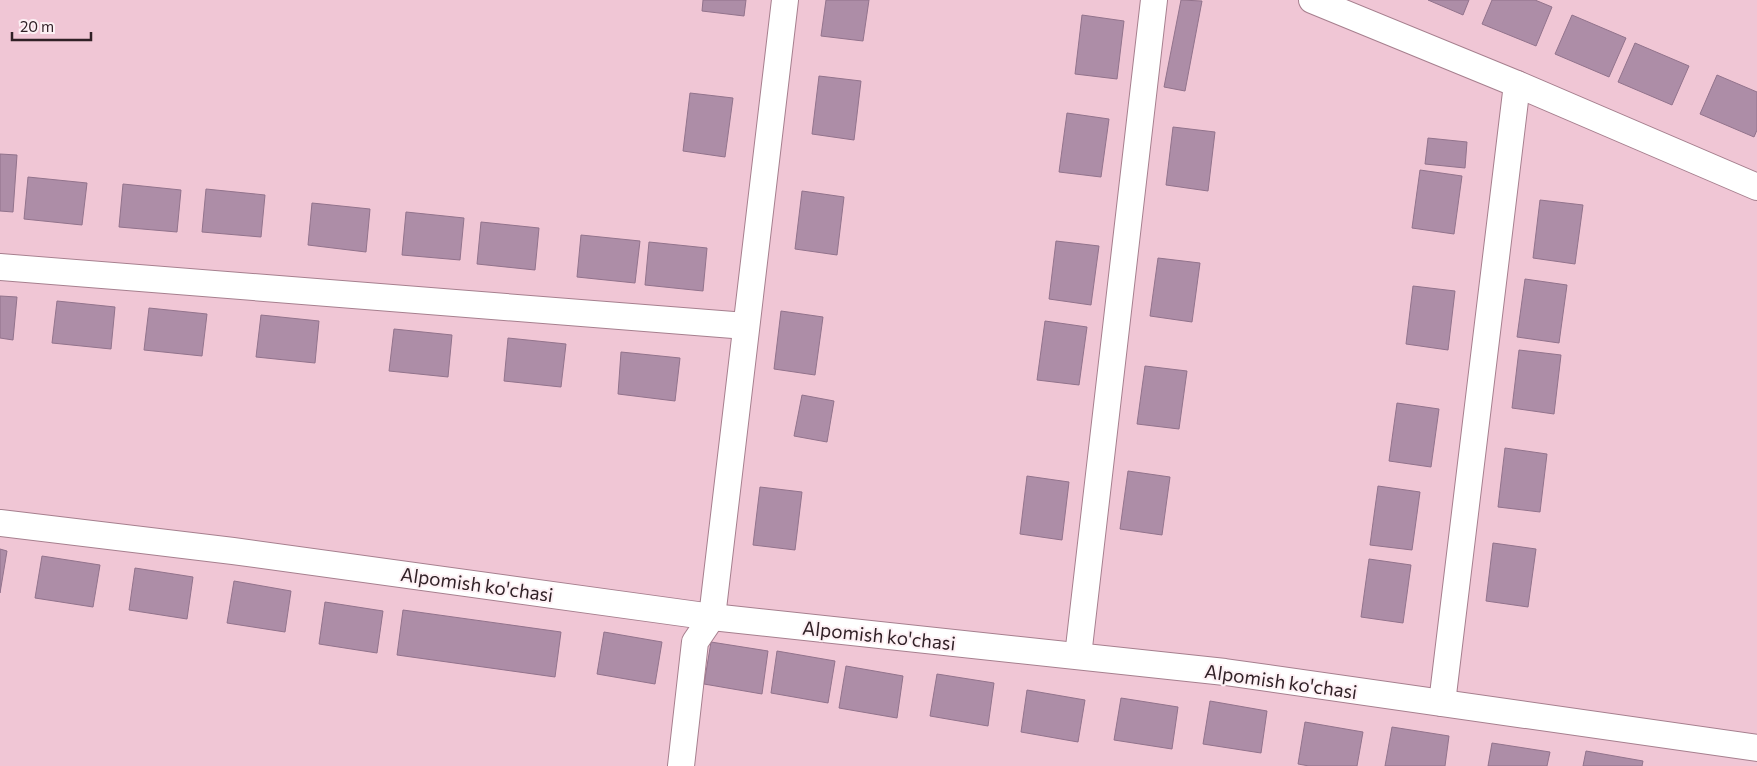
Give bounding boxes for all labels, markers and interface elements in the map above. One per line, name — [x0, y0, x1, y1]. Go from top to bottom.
scale bar — [12, 10, 91, 42]
text: 20 m — [20, 17, 54, 35]
street label: Alpomish ko'chasi — [399, 562, 555, 606]
street label: Alpomish ko'chasi — [801, 616, 957, 654]
street label: Alpomish ko'chasi — [1203, 659, 1359, 703]

